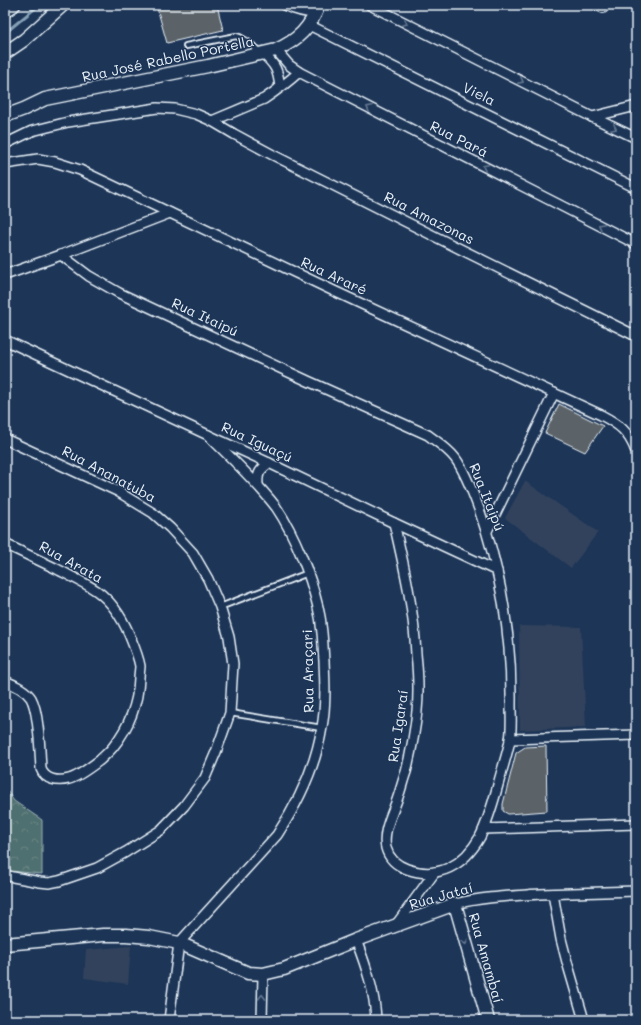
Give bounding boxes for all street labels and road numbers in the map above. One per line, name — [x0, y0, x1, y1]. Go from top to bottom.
street label: Rua José Rabello Portella — [80, 31, 256, 86]
street label: Viela — [460, 78, 499, 110]
street label: Rua Pará — [427, 116, 492, 161]
street label: Rua Amazonas — [381, 187, 478, 248]
street label: Rua Araré — [298, 252, 370, 299]
street label: Rua Itaipú — [169, 293, 242, 340]
street label: Rua Iguaçú — [219, 417, 296, 466]
street label: Rua Ananatuba — [59, 441, 160, 506]
street label: Rua Itaipú — [465, 460, 510, 533]
street label: Rua Arata — [36, 536, 107, 587]
street label: Rua Araçari — [297, 629, 318, 713]
street label: Rua Igaraí — [383, 688, 412, 763]
street label: Rua Jataí — [407, 877, 475, 914]
street label: Rua Amambaí — [465, 911, 508, 1005]

